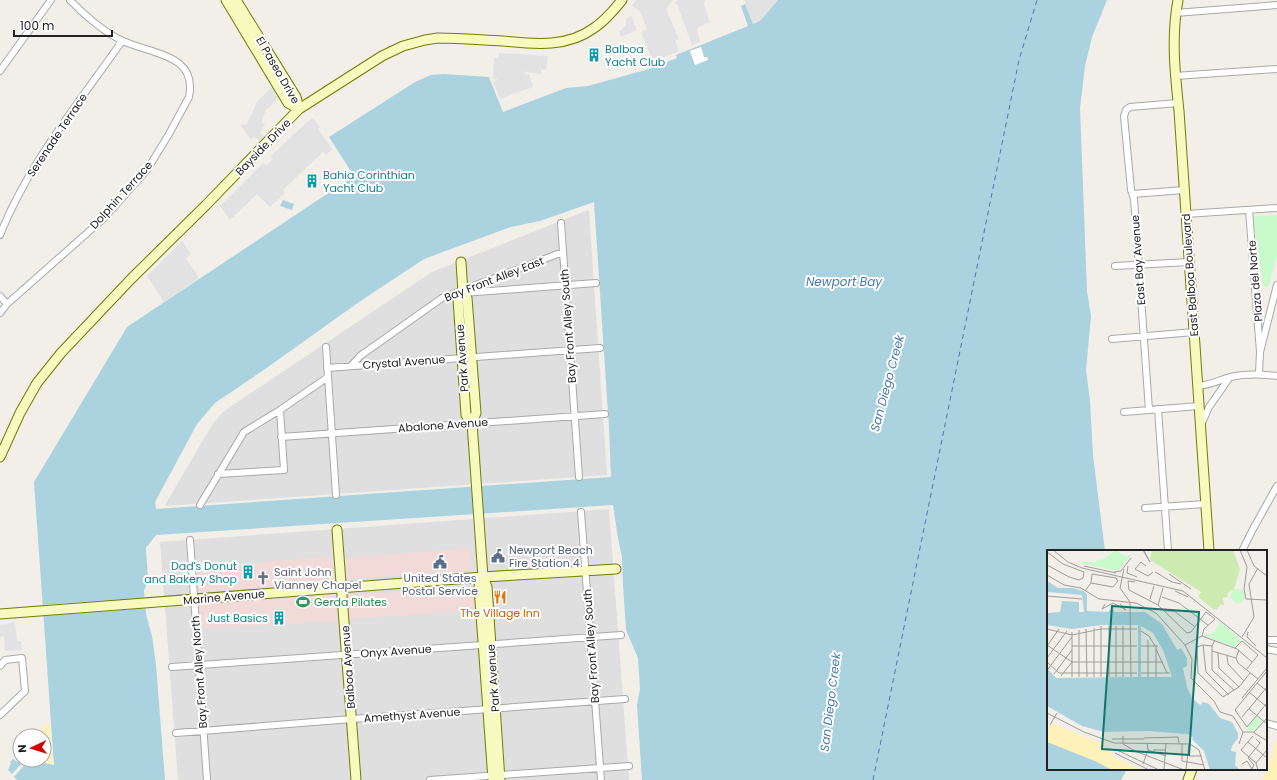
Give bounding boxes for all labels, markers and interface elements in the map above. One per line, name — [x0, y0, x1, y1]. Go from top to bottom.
scale bar — [14, 12, 112, 38]
text: 100 m — [20, 17, 54, 34]
street label: El Paseo Drive — [252, 33, 304, 107]
place label: Balboa Yacht Club — [605, 41, 665, 70]
building icon: Balboa Yacht Club — [586, 47, 602, 63]
street label: Serenade Terrace — [23, 90, 91, 180]
street label: Bayside Drive — [232, 115, 294, 179]
street label: Dolphin Terrace — [86, 157, 156, 233]
place label: Bahia Corinthian Yacht Club — [323, 167, 415, 196]
building icon: Bahia Corinthian Yacht Club — [304, 173, 320, 189]
street label: East Balboa Boulevard — [1178, 213, 1202, 337]
street label: East Bay Avenue — [1127, 214, 1149, 306]
street label: Plaza del Norte — [1243, 240, 1267, 322]
street label: Bay Front Alley East — [442, 253, 546, 305]
street label: Bay Front Alley South — [556, 268, 580, 384]
water label: Newport Bay — [806, 273, 883, 290]
street label: Park Avenue — [452, 323, 472, 392]
water label: San Diego Creek — [866, 332, 908, 433]
street label: Crystal Avenue — [362, 351, 446, 373]
street label: Abalone Avenue — [397, 414, 489, 436]
place label: Newport Beach Fire Station 4 — [509, 542, 593, 571]
public building icon: Newport Beach Fire Station 4 — [490, 548, 506, 564]
inset map — [1047, 550, 1267, 770]
public building icon: United States Postal Service — [432, 554, 448, 570]
place label: Dad's Donut and Bakery Shop — [144, 558, 237, 587]
building icon: Dad's Donut and Bakery Shop — [240, 564, 256, 580]
place label: Saint John Vianney Chapel — [274, 564, 362, 593]
church icon: Saint John Vianney Chapel — [255, 570, 271, 586]
place label: United States Postal Service — [402, 570, 478, 599]
street label: Marine Avenue — [183, 585, 266, 609]
street label: Bay Front Alley South — [579, 588, 603, 704]
restaurant icon: The Village Inn — [492, 589, 508, 605]
sports icon: Gerda Pilates — [295, 594, 311, 610]
place label: Gerda Pilates — [314, 594, 387, 610]
place label: The Village Inn — [460, 605, 540, 621]
place label: Just Basics — [207, 610, 268, 626]
building icon: Just Basics — [271, 610, 287, 626]
street label: Bay Front Alley North — [187, 615, 211, 729]
street label: Balboa Avenue — [337, 625, 359, 709]
street label: Onyx Avenue — [360, 641, 432, 661]
street label: Park Avenue — [483, 643, 503, 712]
water label: San Diego Creek — [816, 651, 845, 752]
street label: Amethyst Avenue — [363, 704, 461, 726]
north arrow — [12, 728, 52, 768]
text: N — [14, 744, 30, 753]

